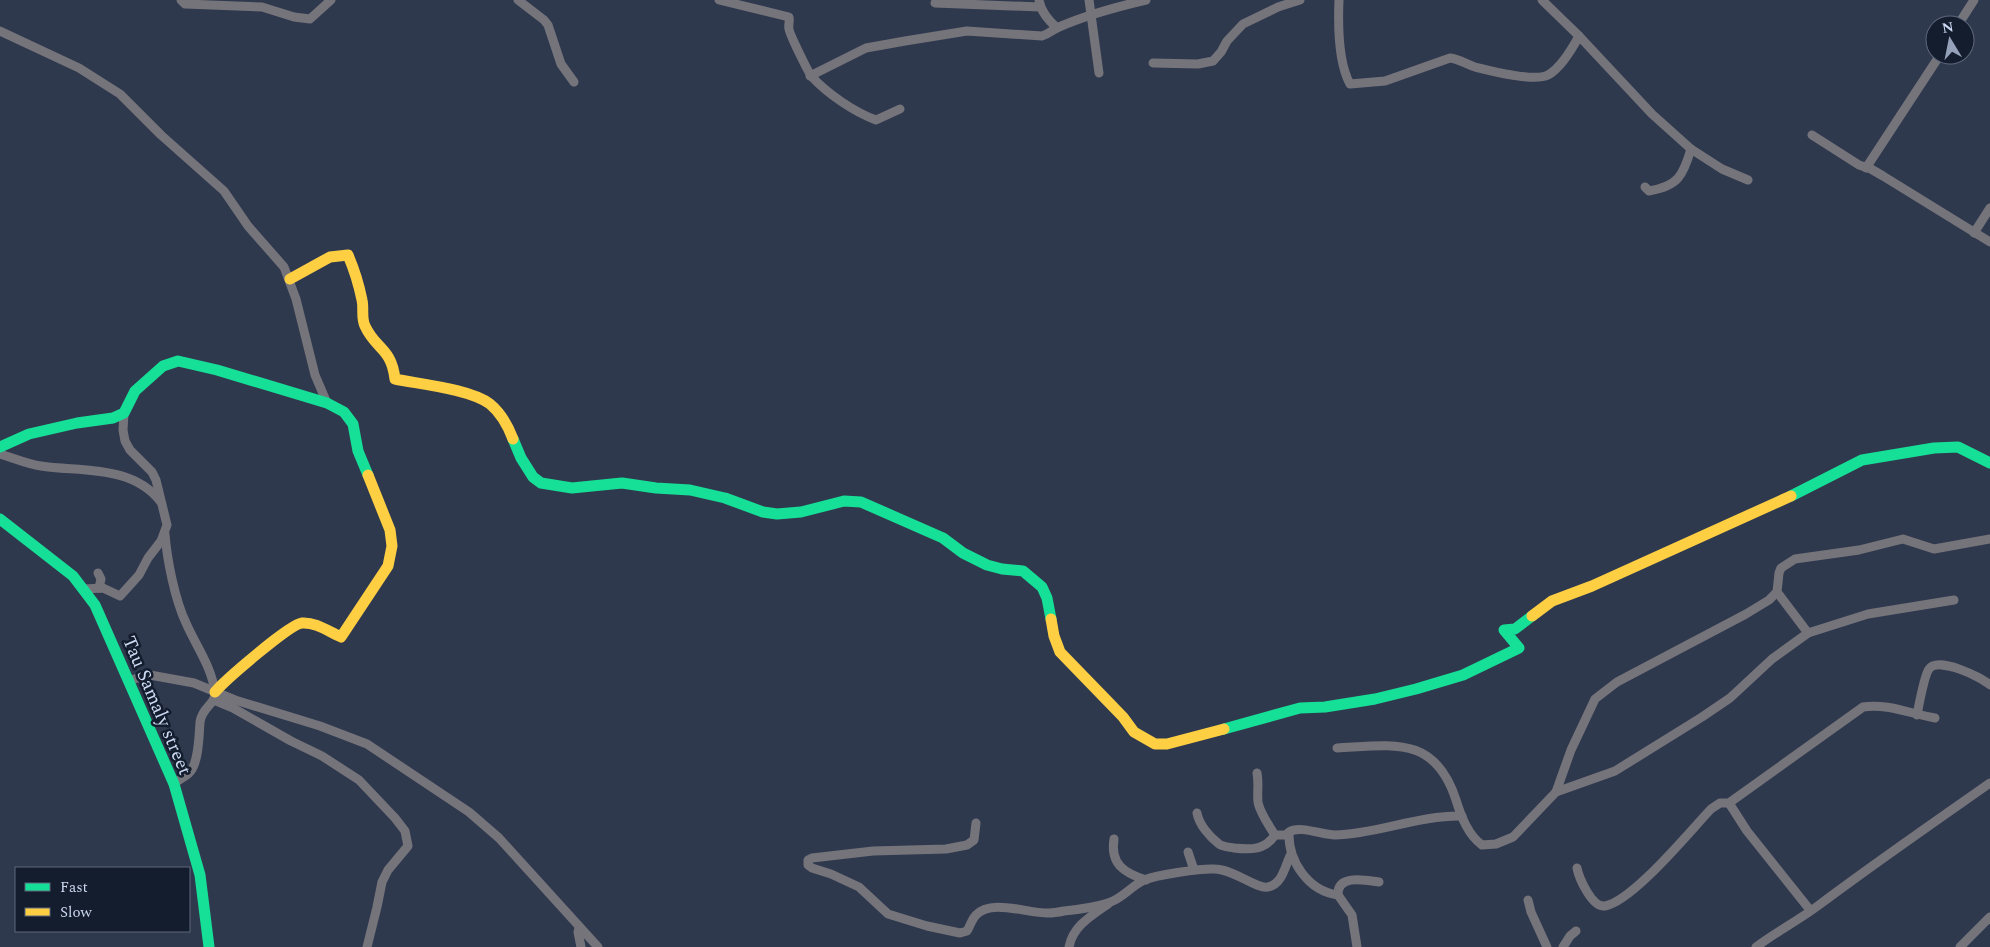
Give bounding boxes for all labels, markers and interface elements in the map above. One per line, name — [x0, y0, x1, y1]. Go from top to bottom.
north arrow — [1925, 15, 1975, 65]
text: N — [1940, 16, 1955, 39]
street label: Tau Samaly street — [114, 631, 199, 780]
legend — [15, 867, 190, 932]
text: Fast — [60, 876, 88, 899]
text: Slow — [60, 901, 92, 924]

